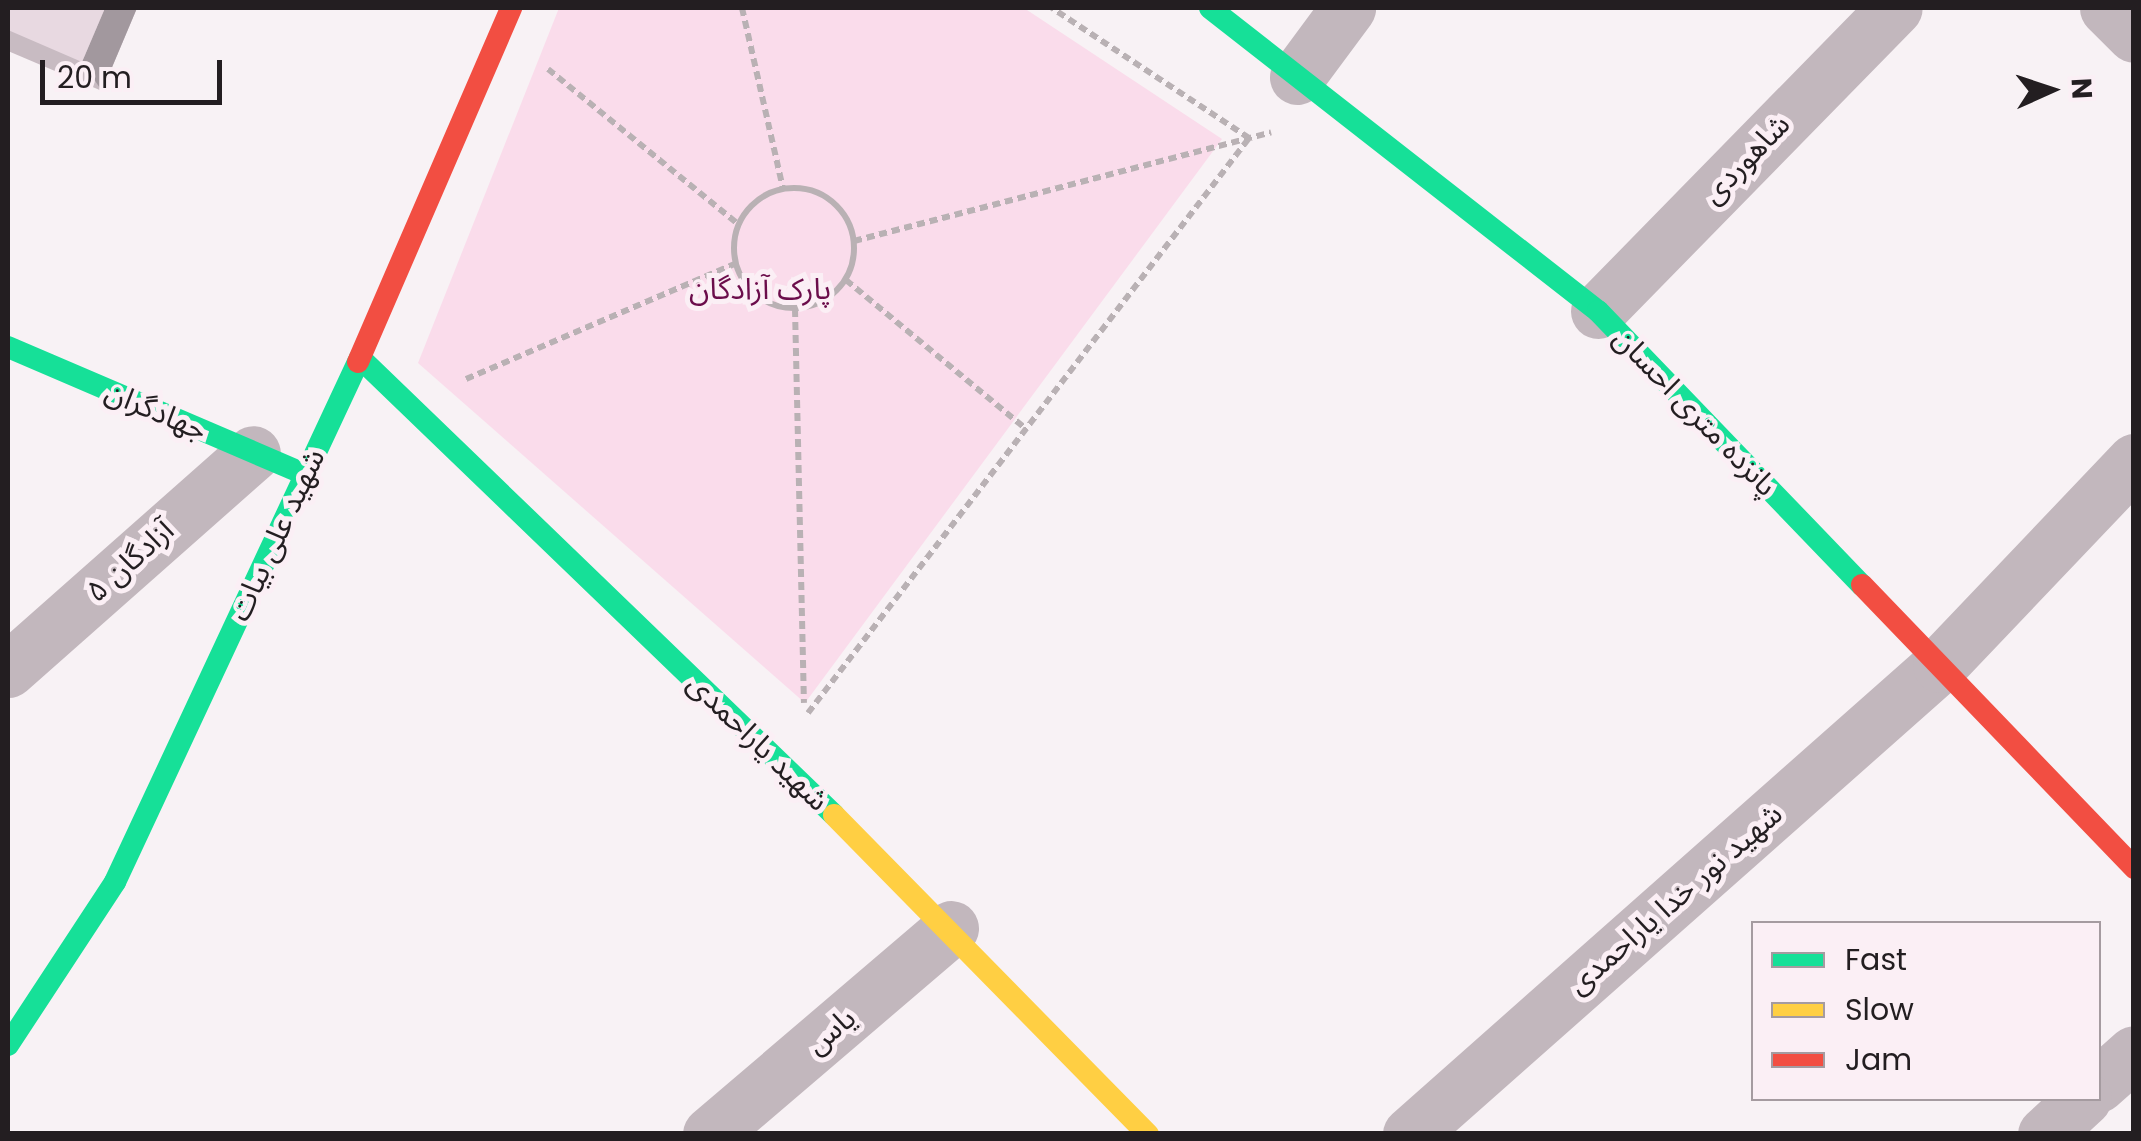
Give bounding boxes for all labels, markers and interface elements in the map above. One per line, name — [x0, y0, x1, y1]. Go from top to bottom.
scale bar — [45, 40, 228, 102]
north arrow — [2001, 40, 2101, 140]
text: 20 m — [57, 56, 132, 99]
text: N — [2061, 77, 2101, 100]
street label: شاهوردی — [1695, 107, 1797, 211]
park label: پارک آزادگان — [689, 271, 831, 307]
street label: پانزده متری احسان — [1605, 320, 1785, 504]
street label: جهادگران — [100, 374, 212, 448]
street label: شهید علی بیات — [221, 443, 333, 627]
street label: آزادگان ۵ — [79, 512, 181, 610]
street label: شهید یاراحمدی — [680, 666, 836, 818]
street label: شهید نور خدا یاراحمدی — [1560, 796, 1790, 1002]
legend — [1751, 921, 2101, 1101]
text: Fast — [1845, 938, 1907, 981]
text: Slow — [1845, 988, 1914, 1031]
street label: یاس — [799, 1000, 863, 1062]
text: Jam — [1845, 1038, 1912, 1081]

